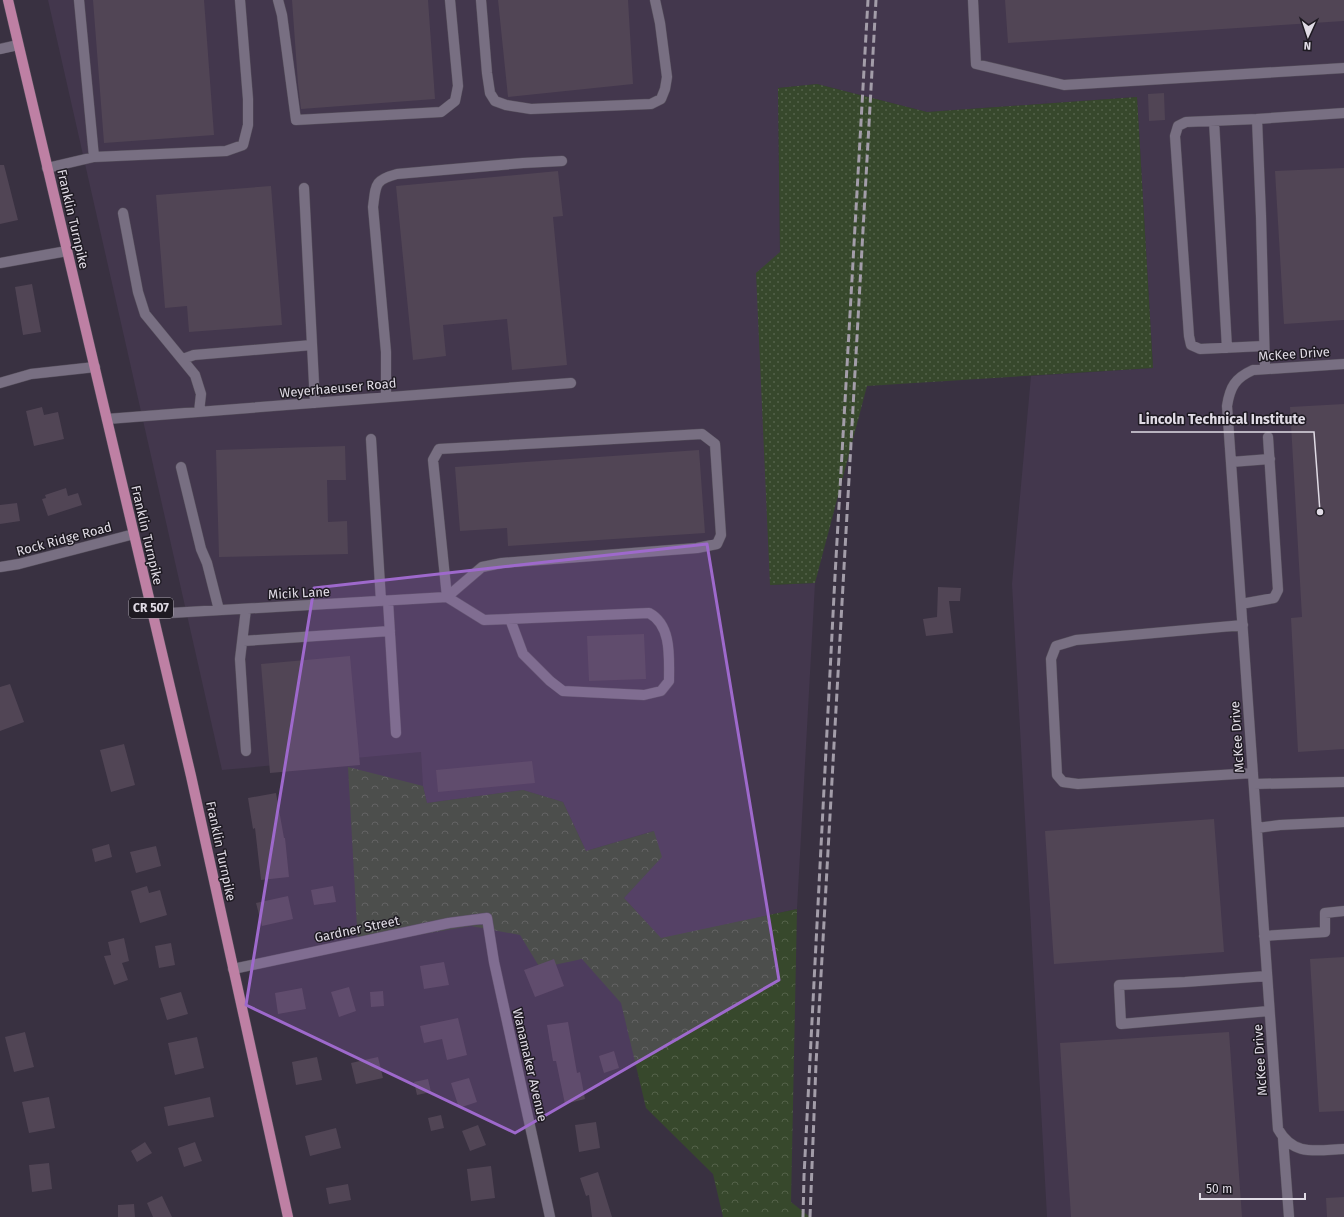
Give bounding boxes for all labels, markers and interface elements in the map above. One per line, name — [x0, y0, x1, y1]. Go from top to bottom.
north arrow — [1288, 16, 1328, 56]
text: N — [1304, 39, 1311, 52]
street label: Franklin Turnpike — [54, 168, 92, 270]
street label: McKee Drive — [1258, 344, 1330, 364]
street label: Weyerhaeuser Road — [279, 375, 397, 401]
callout: Lincoln Technical Institute — [1131, 406, 1314, 432]
text: Lincoln Technical Institute — [1139, 411, 1306, 428]
street label: Franklin Turnpike — [128, 484, 166, 586]
street label: Rock Ridge Road — [15, 519, 113, 559]
street label: Micik Lane — [268, 584, 330, 602]
road number: CR 507 — [129, 598, 173, 618]
street label: McKee Drive — [1227, 701, 1247, 773]
street label: Franklin Turnpike — [203, 800, 239, 902]
street label: Gardner Street — [313, 913, 401, 945]
street label: Wanamaker Avenue — [510, 1007, 550, 1123]
street label: McKee Drive — [1250, 1024, 1270, 1096]
scale bar — [1200, 1175, 1305, 1201]
text: 50 m — [1206, 1182, 1232, 1196]

